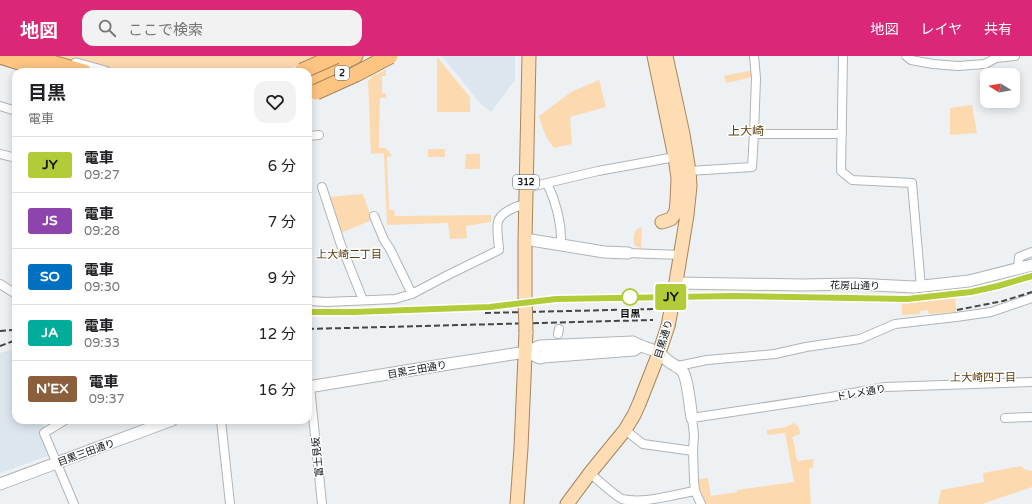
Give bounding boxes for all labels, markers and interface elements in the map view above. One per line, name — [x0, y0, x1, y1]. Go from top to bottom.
search box — [82, 10, 362, 46]
icon: search — [96, 17, 118, 39]
text: 地図 — [20, 20, 58, 42]
text: ここで検索 — [128, 21, 203, 39]
text: 地図 — [870, 21, 898, 38]
text: レイヤ — [920, 21, 962, 38]
text: 共有 — [984, 21, 1012, 38]
road number: 2 — [335, 66, 349, 80]
north arrow — [980, 68, 1020, 108]
map controls — [980, 68, 1020, 108]
button: heart — [254, 81, 296, 123]
text: 目黒 — [28, 82, 66, 104]
text: 電車 — [28, 111, 54, 127]
district label: 上大崎 — [728, 124, 764, 138]
text: 電車 — [84, 149, 114, 167]
text: JY — [42, 156, 58, 173]
text: 6 分 — [268, 157, 296, 175]
text: 09:27 — [84, 167, 120, 183]
road number: 312 — [513, 175, 539, 189]
text: 電車 — [84, 205, 114, 223]
text: JS — [42, 212, 58, 229]
text: 7 分 — [268, 213, 296, 231]
text: 09:28 — [84, 223, 120, 239]
district label: 上大崎二丁目 — [316, 248, 382, 261]
text: 電車 — [84, 261, 114, 279]
text: SO — [40, 268, 60, 285]
text: 9 分 — [268, 269, 296, 287]
text: 09:30 — [84, 279, 120, 295]
street label: 花房山通り — [830, 280, 880, 292]
line badge: JY — [653, 284, 689, 310]
marker: 目黒 — [621, 288, 639, 306]
text: JY — [663, 288, 679, 305]
place label: 目黒 — [620, 308, 640, 320]
text: 電車 — [84, 317, 114, 335]
street label: 目黒通り — [652, 318, 676, 360]
text: JA — [42, 324, 58, 341]
text: 12 分 — [258, 325, 296, 343]
text: 09:33 — [84, 335, 120, 351]
street label: 目黒三田通り — [387, 359, 448, 381]
district label: 上大崎四丁目 — [950, 371, 1016, 384]
text: 電車 — [89, 373, 119, 391]
text: N'EX — [36, 380, 69, 397]
text: 16 分 — [258, 381, 296, 399]
street label: ドレメ通り — [836, 383, 887, 403]
text: 09:37 — [89, 391, 125, 407]
street label: 富士見坂 — [310, 436, 326, 477]
street label: 目黒三田通り — [56, 437, 117, 469]

